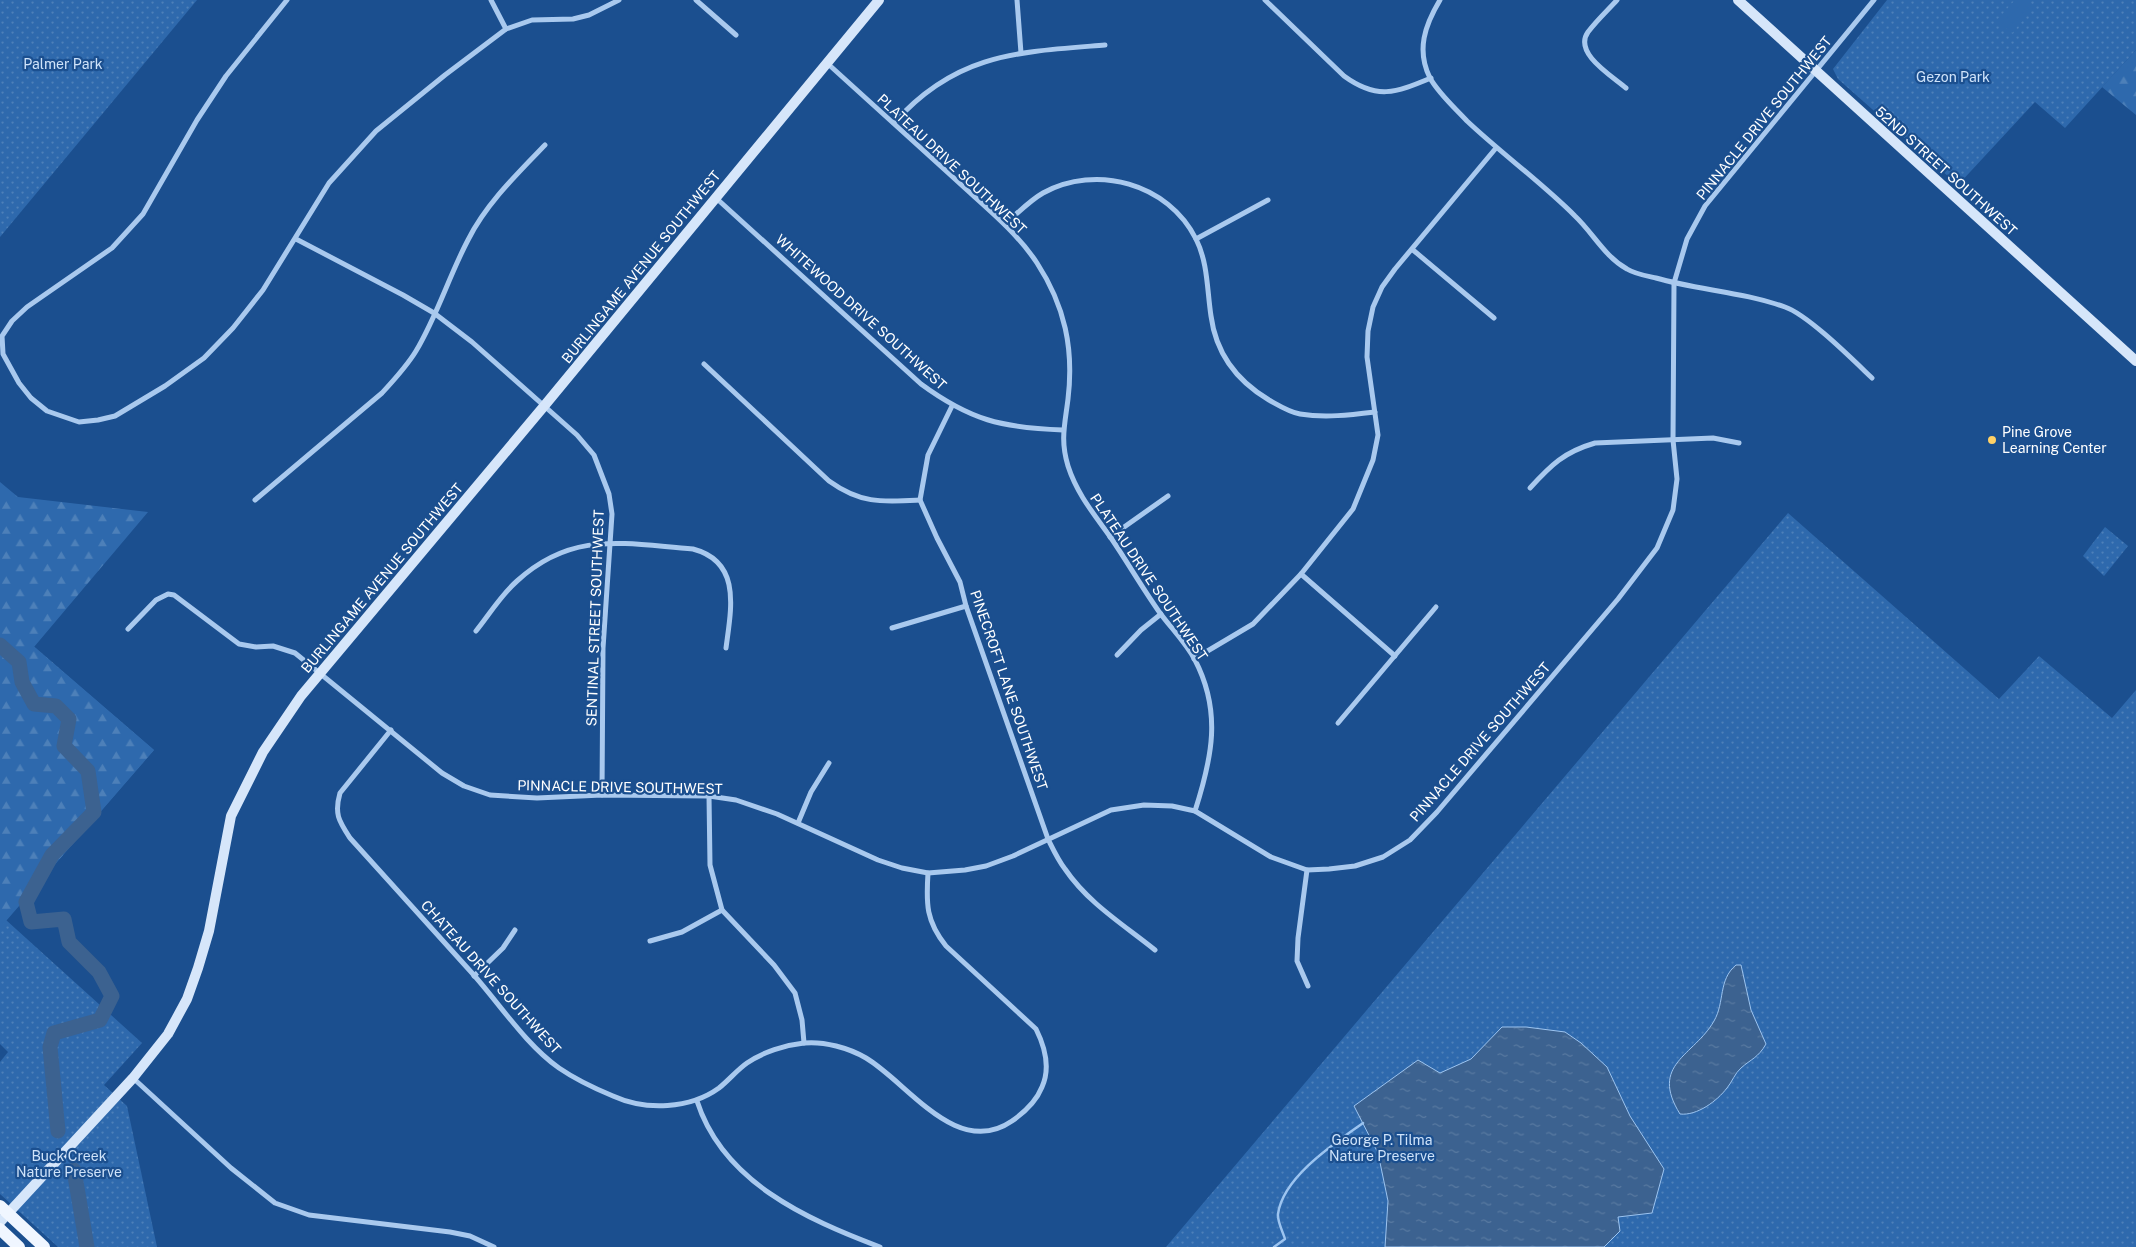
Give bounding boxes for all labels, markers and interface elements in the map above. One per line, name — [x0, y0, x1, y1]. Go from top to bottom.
street label: PINNACLE DRIVE SOUTHWEST — [1693, 33, 1835, 203]
park label: Palmer Park — [23, 56, 103, 72]
park label: Gezon Park — [1916, 69, 1990, 85]
street label: PLATEAU DRIVE SOUTHWEST — [874, 91, 1030, 237]
street label: 52ND STREET SOUTHWEST — [1872, 103, 2020, 239]
street label: BURLINGAME AVENUE SOUTHWEST — [558, 168, 724, 366]
street label: WHITEWOOD DRIVE SOUTHWEST — [772, 231, 950, 393]
place label: Pine Grove Learning Center — [2002, 424, 2107, 456]
marker: Pine Grove Learning Center — [1986, 434, 1998, 446]
street label: BURLINGAME AVENUE SOUTHWEST — [298, 480, 466, 676]
street label: PLATEAU DRIVE SOUTHWEST — [1087, 491, 1211, 663]
street label: SENTINAL STREET SOUTHWEST — [583, 509, 607, 727]
street label: PINECROFT LANE SOUTHWEST — [967, 588, 1051, 792]
street label: PINNACLE DRIVE SOUTHWEST — [1407, 659, 1553, 825]
street label: PINNACLE DRIVE SOUTHWEST — [517, 777, 723, 797]
street label: CHATEAU DRIVE SOUTHWEST — [418, 897, 564, 1057]
park label: George P. Tilma Nature Preserve — [1329, 1132, 1435, 1164]
park label: Buck Creek Nature Preserve — [16, 1148, 122, 1180]

